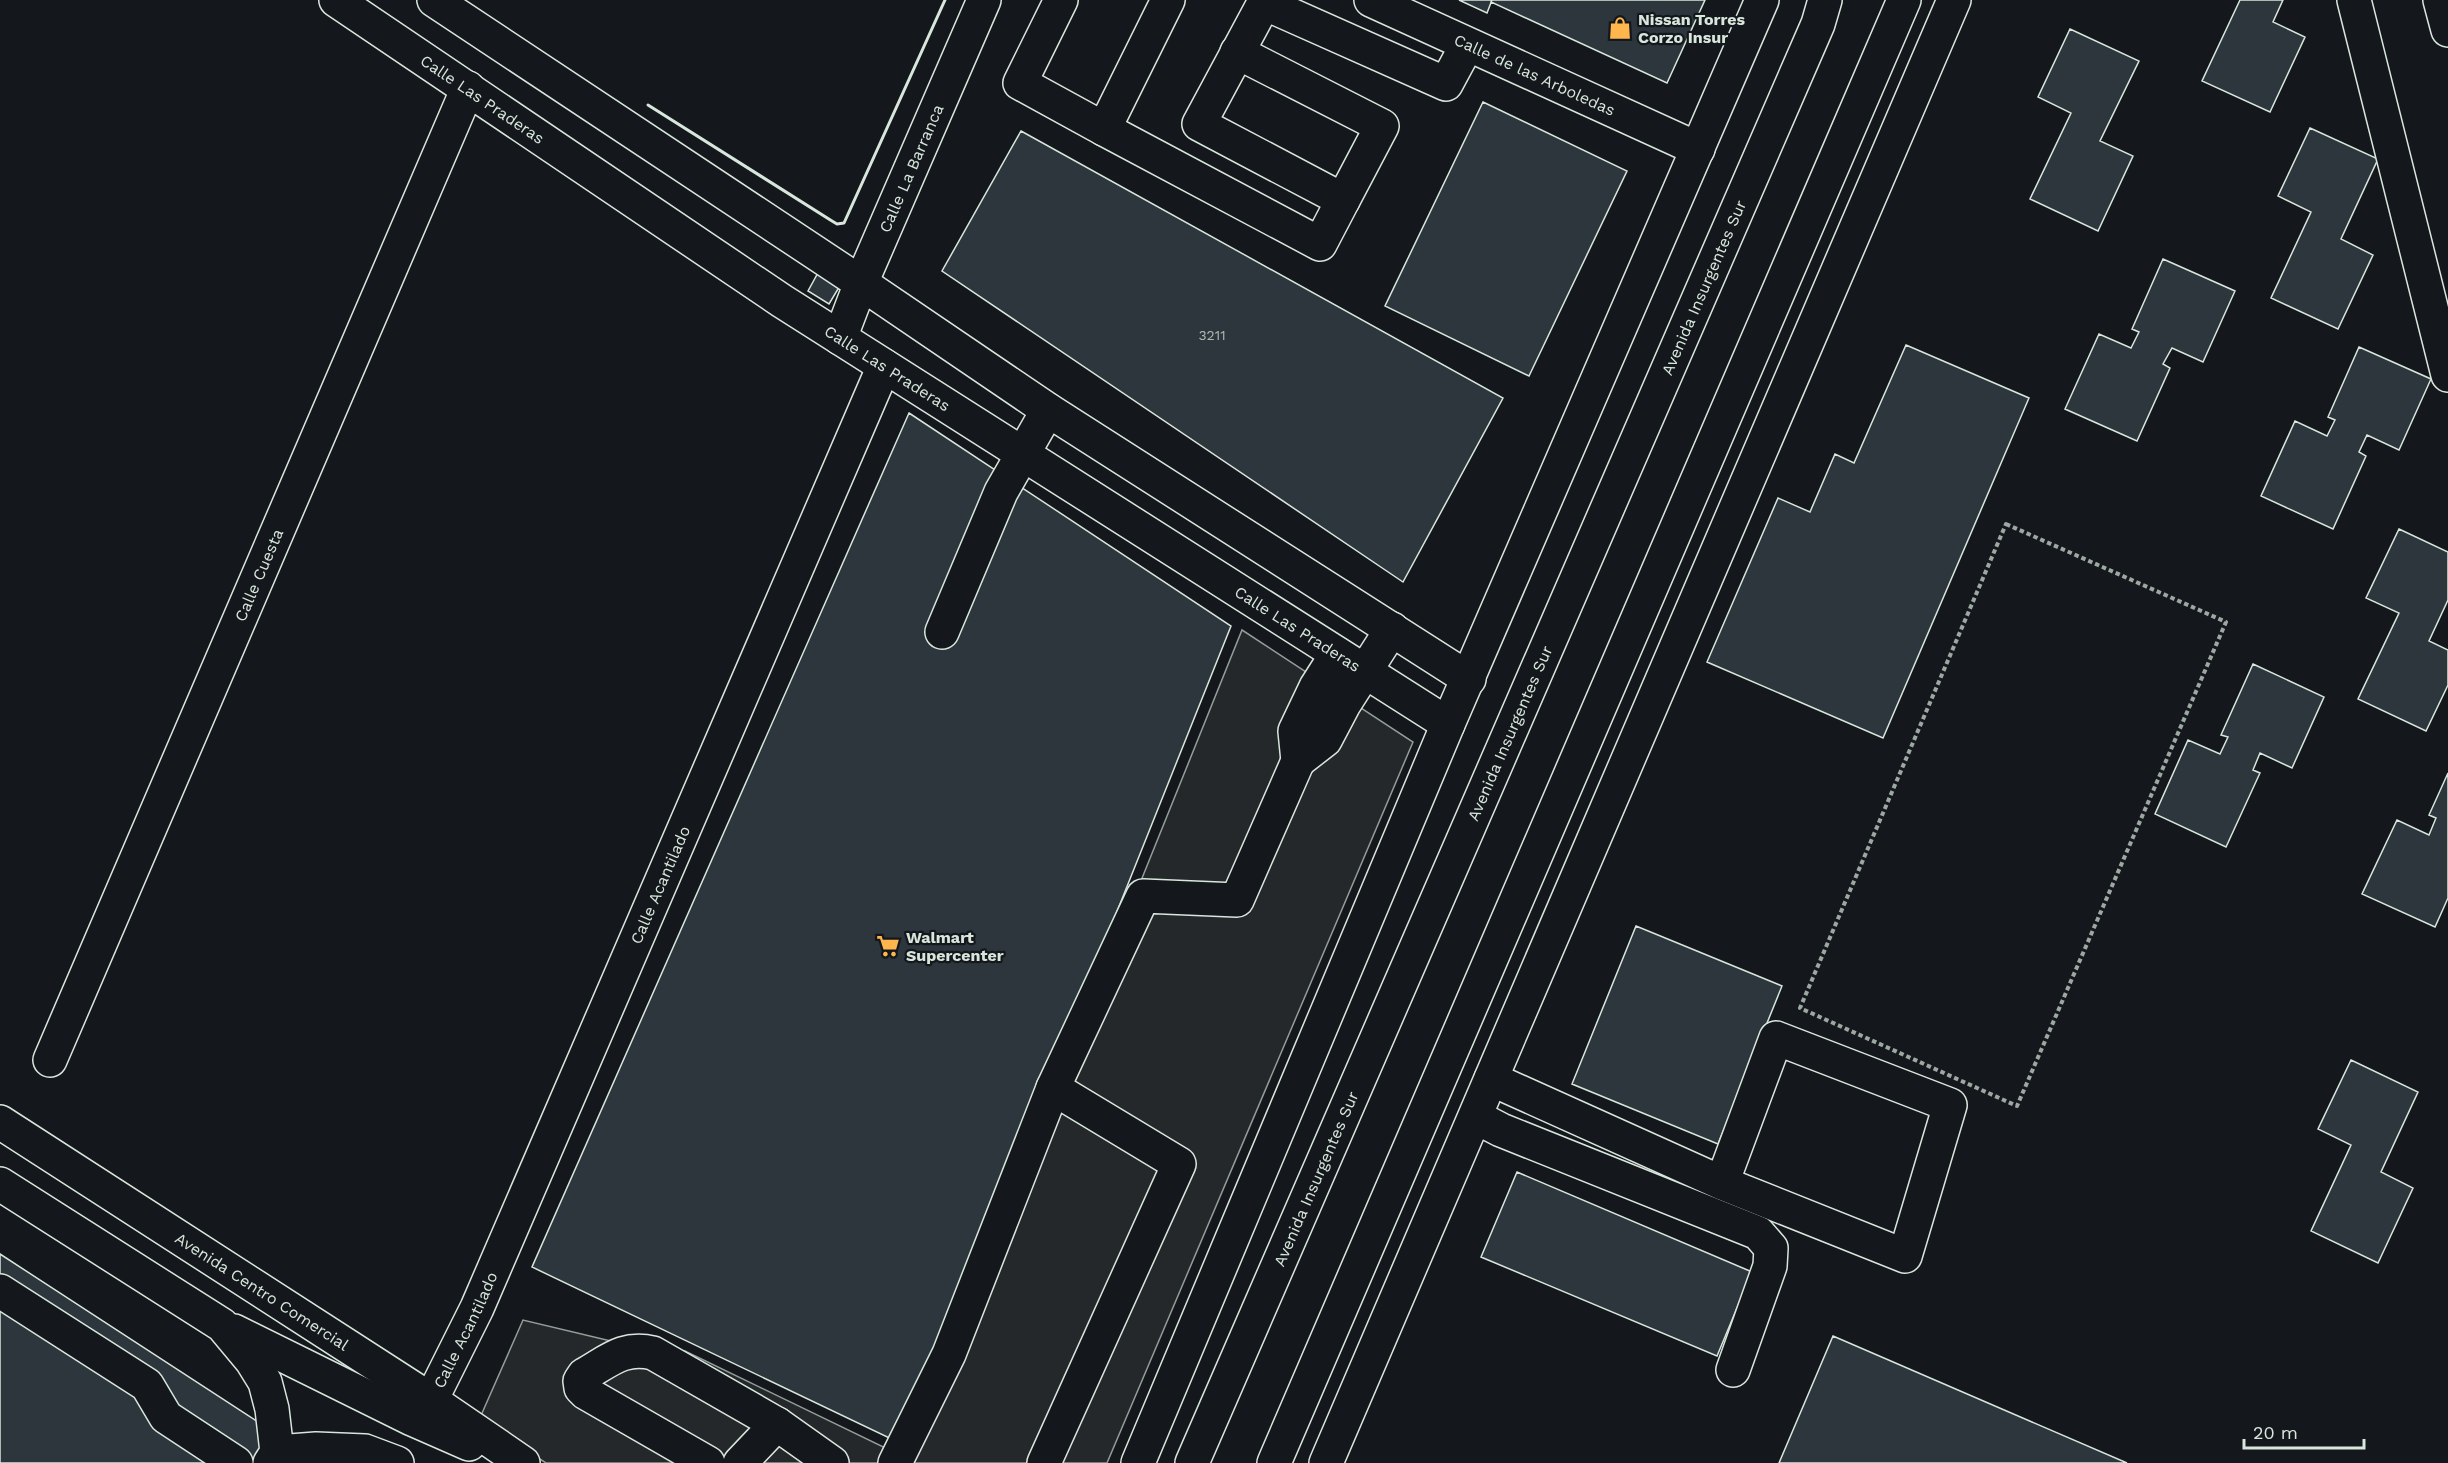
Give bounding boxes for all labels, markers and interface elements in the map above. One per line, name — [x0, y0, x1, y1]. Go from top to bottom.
place label: Nissan Torres Corzo Insur — [1638, 10, 1746, 47]
shop icon: Nissan Torres Corzo Insur — [1607, 15, 1633, 41]
street label: Calle de las Arboledas — [1451, 30, 1618, 120]
street label: Calle Las Praderas — [417, 51, 548, 148]
street label: Calle La Barranca — [875, 102, 947, 235]
street label: Avenida Insurgentes Sur — [1657, 197, 1750, 378]
street label: Calle Las Praderas — [821, 321, 954, 415]
house number: 3211 — [1198, 327, 1226, 343]
street label: Calle Cuesta — [231, 526, 287, 624]
street label: Calle Las Praderas — [1231, 582, 1364, 676]
street label: Avenida Insurgentes Sur — [1464, 642, 1557, 824]
street label: Calle Acantilado — [626, 823, 694, 947]
place label: Walmart Supercenter — [906, 928, 1004, 965]
supermarket icon: Walmart Supercenter — [875, 933, 901, 959]
street label: Avenida Insurgentes Sur — [1270, 1088, 1363, 1269]
street label: Avenida Centro Comercial — [172, 1229, 352, 1354]
street label: Calle Acantilado — [429, 1269, 501, 1391]
scale bar — [2244, 1412, 2364, 1450]
text: 20 m — [2253, 1422, 2298, 1443]

